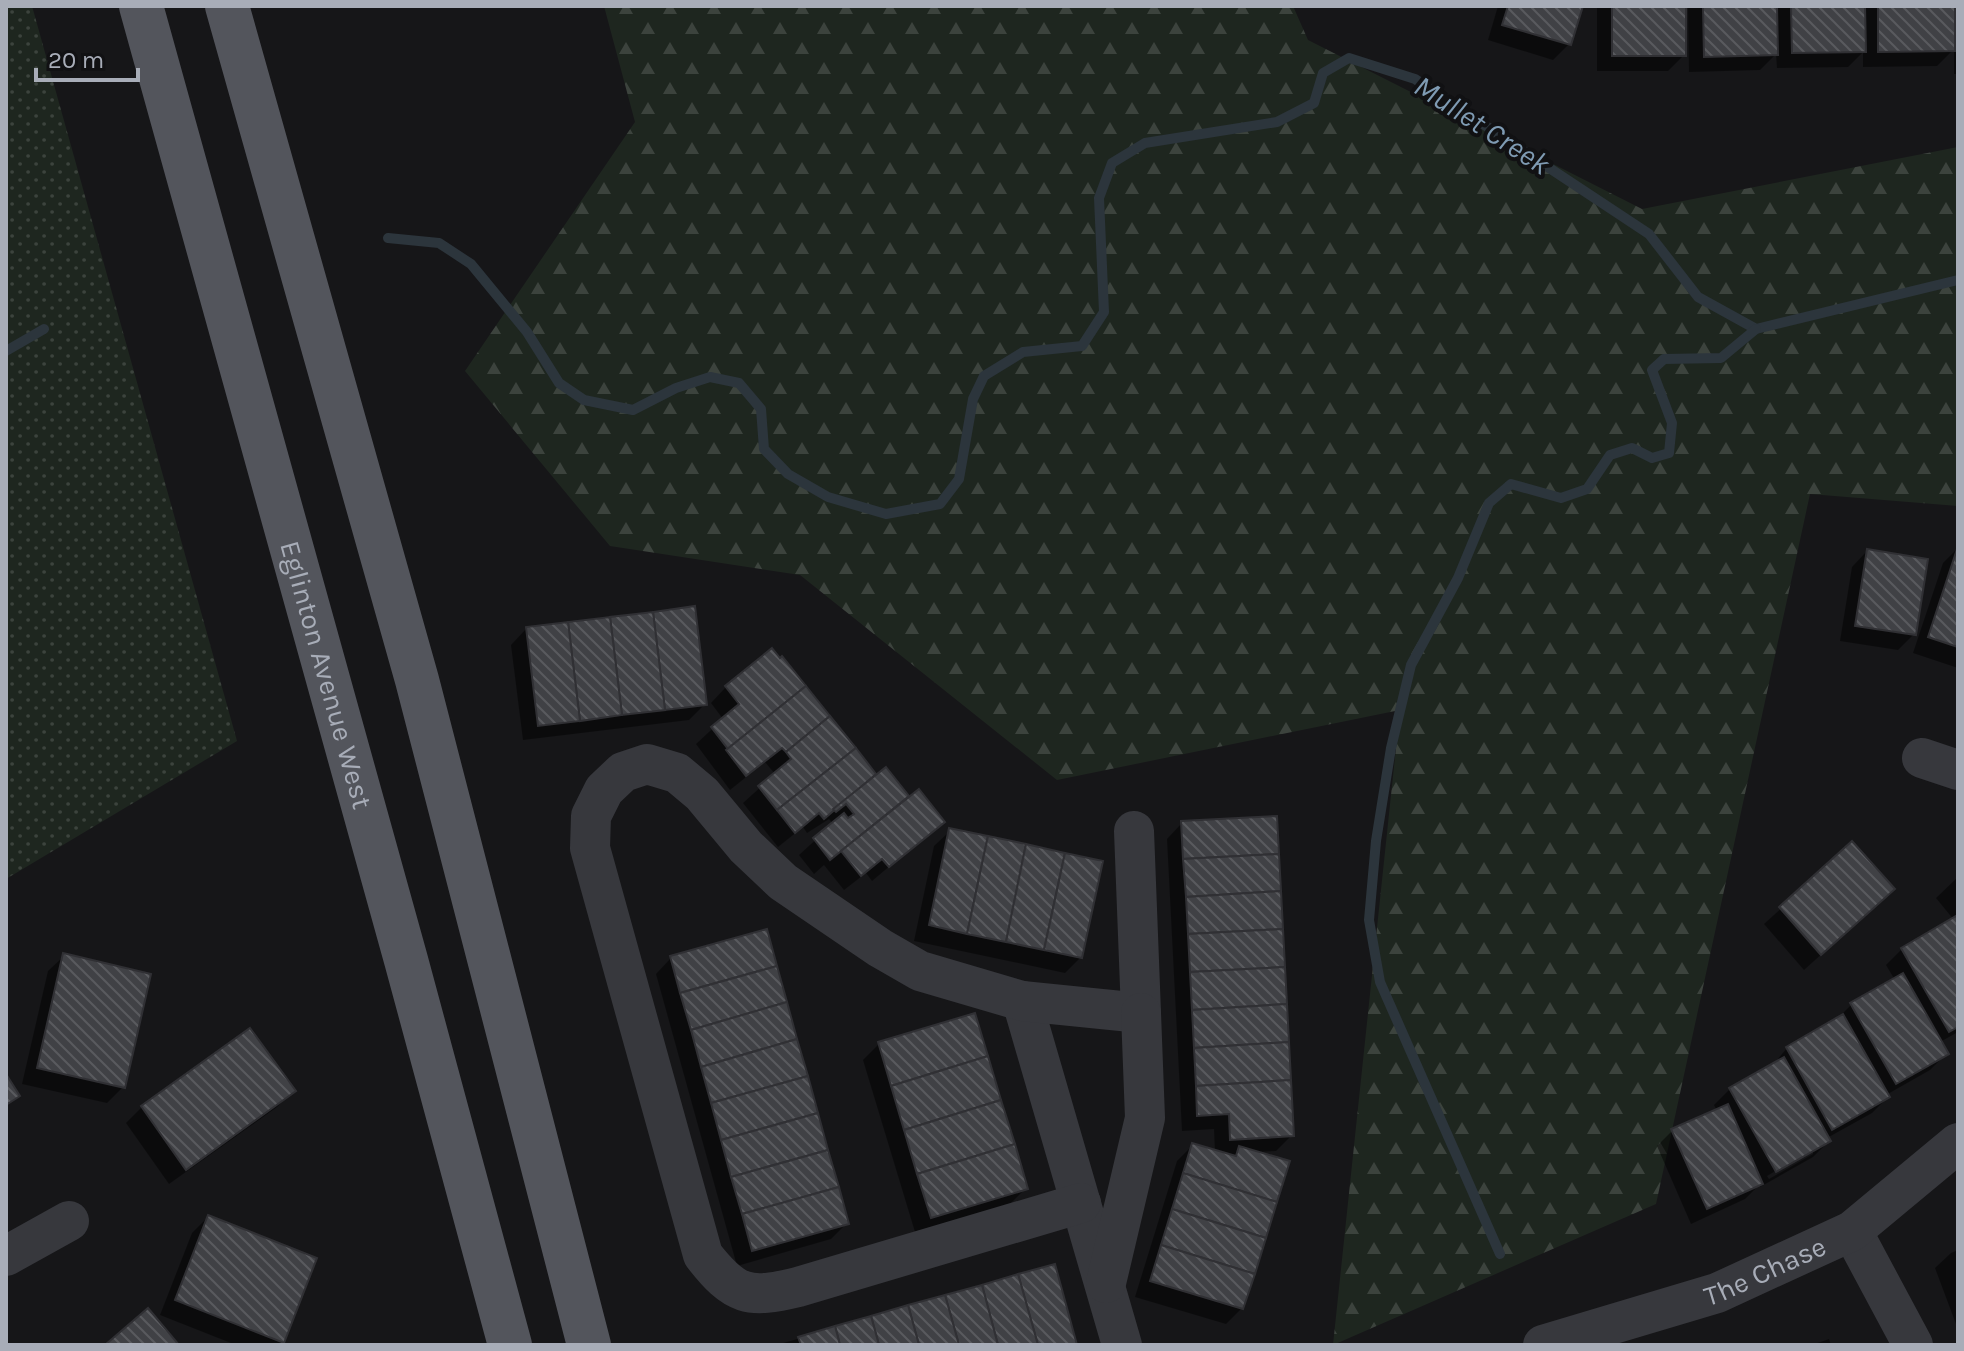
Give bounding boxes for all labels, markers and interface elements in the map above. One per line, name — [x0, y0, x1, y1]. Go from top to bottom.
scale bar — [36, 32, 138, 82]
text: 20 m — [48, 46, 104, 74]
water label: Mullet Creek — [1407, 68, 1557, 183]
street label: Eglinton Avenue West — [273, 537, 379, 813]
street label: The Chase — [1700, 1229, 1831, 1313]

